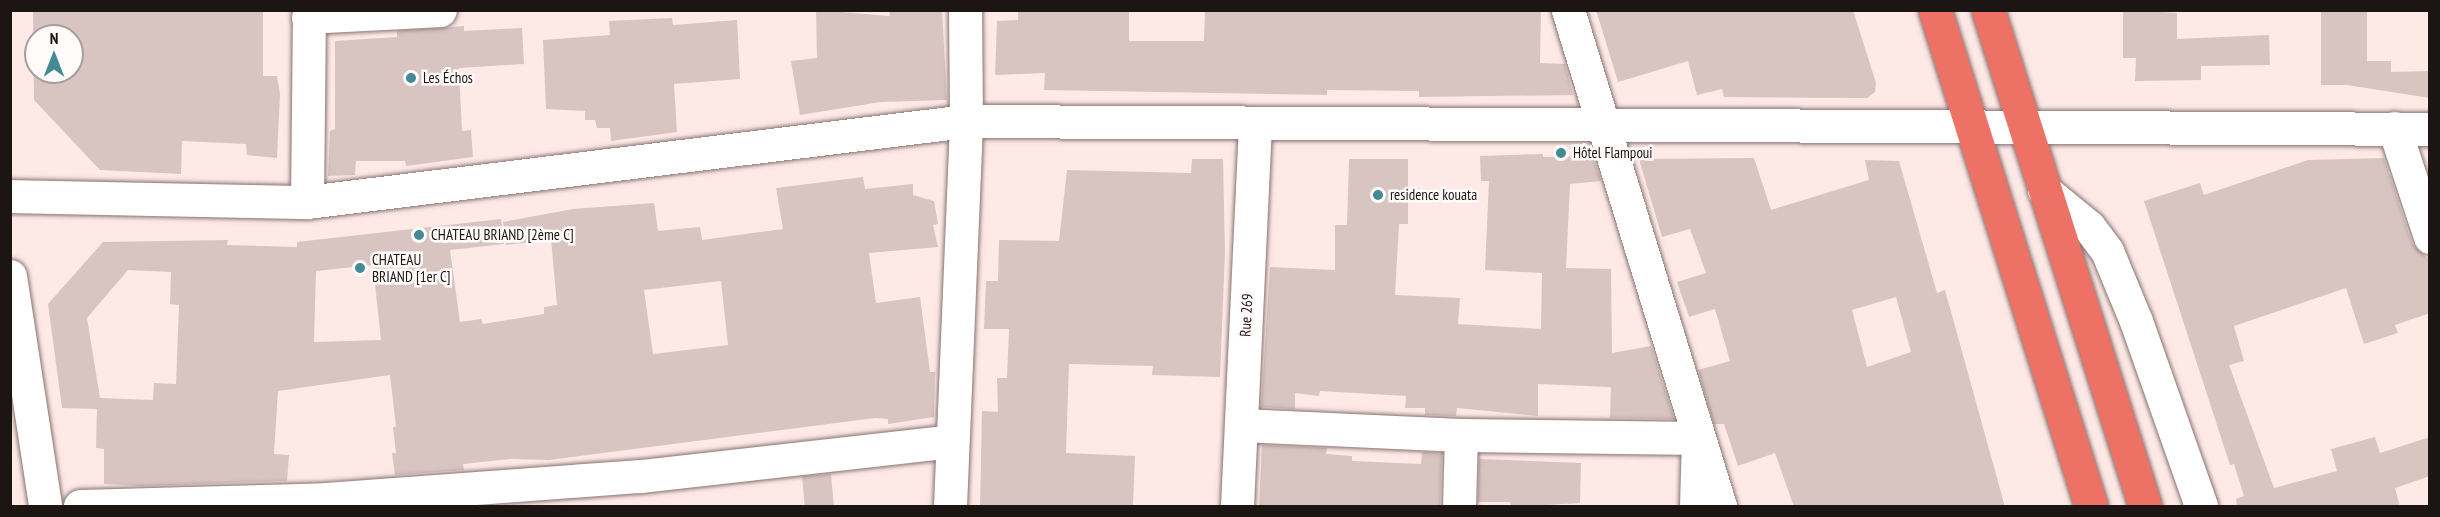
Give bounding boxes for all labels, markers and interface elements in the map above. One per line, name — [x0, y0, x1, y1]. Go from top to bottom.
north arrow — [24, 24, 84, 84]
text: N — [50, 28, 58, 48]
place label: Les Échos — [423, 69, 473, 87]
marker: Les Échos — [404, 71, 418, 85]
place label: Hôtel Flampoui — [1573, 144, 1653, 162]
marker: Hôtel Flampoui — [1554, 146, 1568, 160]
place label: residence kouata — [1390, 186, 1477, 204]
marker: residence kouata — [1371, 188, 1385, 202]
place label: CHATEAU BRIAND [2ème C] — [431, 226, 574, 244]
marker: CHATEAU BRIAND [2ème C] — [412, 228, 426, 242]
place label: CHATEAU BRIAND [1er C] — [372, 250, 451, 285]
marker: CHATEAU BRIAND [1er C] — [353, 261, 367, 275]
street label: Rue 269 — [1236, 293, 1256, 337]

